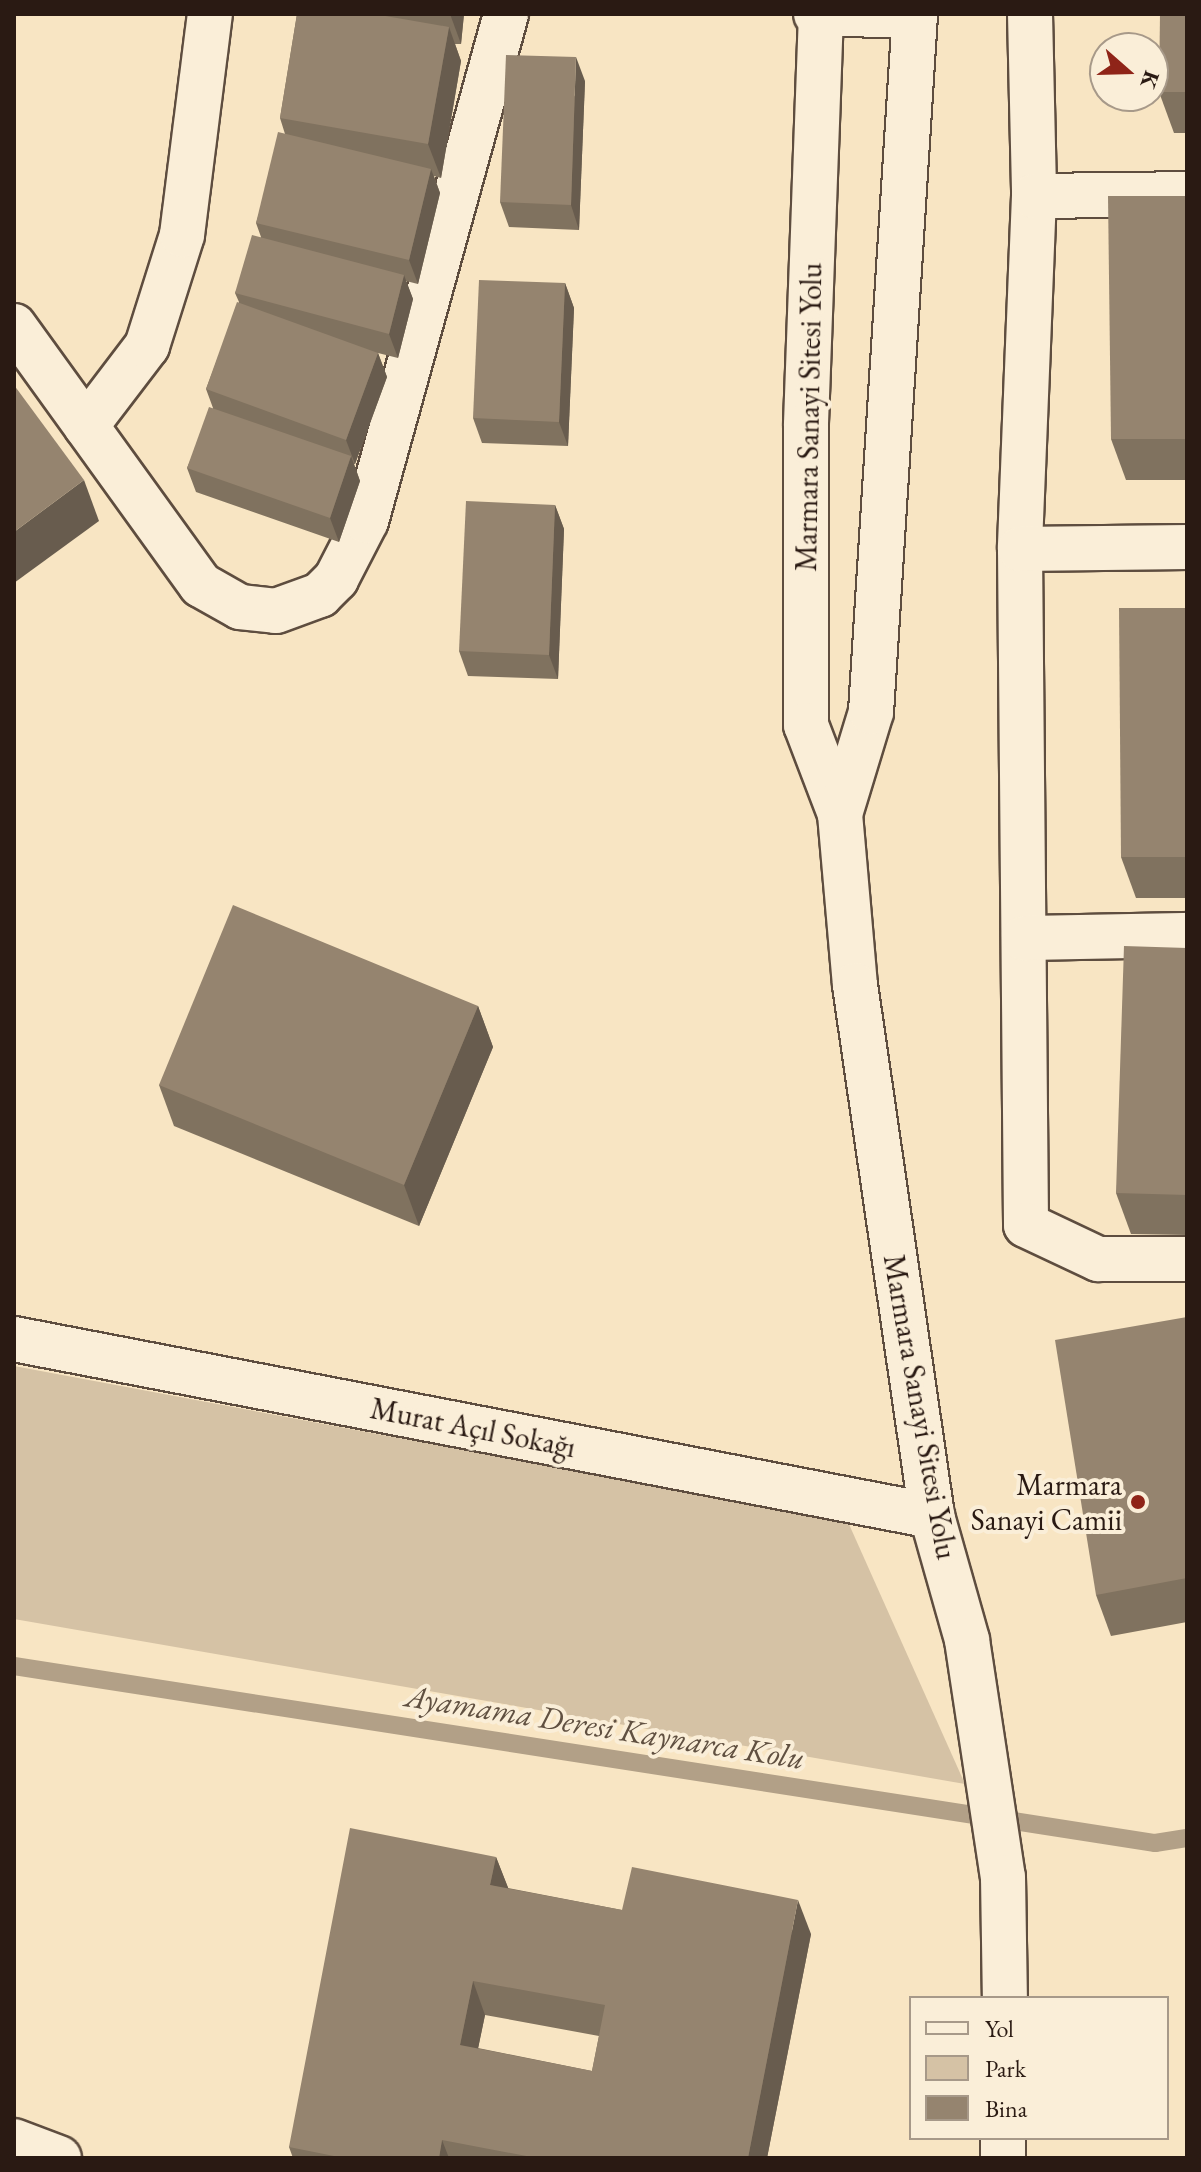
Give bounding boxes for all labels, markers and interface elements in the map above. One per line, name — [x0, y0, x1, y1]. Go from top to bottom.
north arrow — [1089, 32, 1169, 112]
text: K — [1134, 67, 1167, 93]
street label: Marmara Sanayi Sitesi Yolu — [788, 262, 830, 572]
street label: Marmara Sanayi Sitesi Yolu — [875, 1252, 965, 1562]
street label: Murat Açıl Sokağı — [367, 1390, 579, 1466]
place label: Marmara Sanayi Camii — [971, 1467, 1122, 1538]
marker: Marmara Sanayi Camii — [1129, 1493, 1147, 1511]
water label: Ayamama Deresi Kaynarca Kolu — [403, 1676, 807, 1778]
legend — [909, 1996, 1169, 2140]
text: Yol — [985, 2013, 1014, 2044]
text: Park — [985, 2053, 1026, 2084]
text: Bina — [985, 2093, 1027, 2124]

